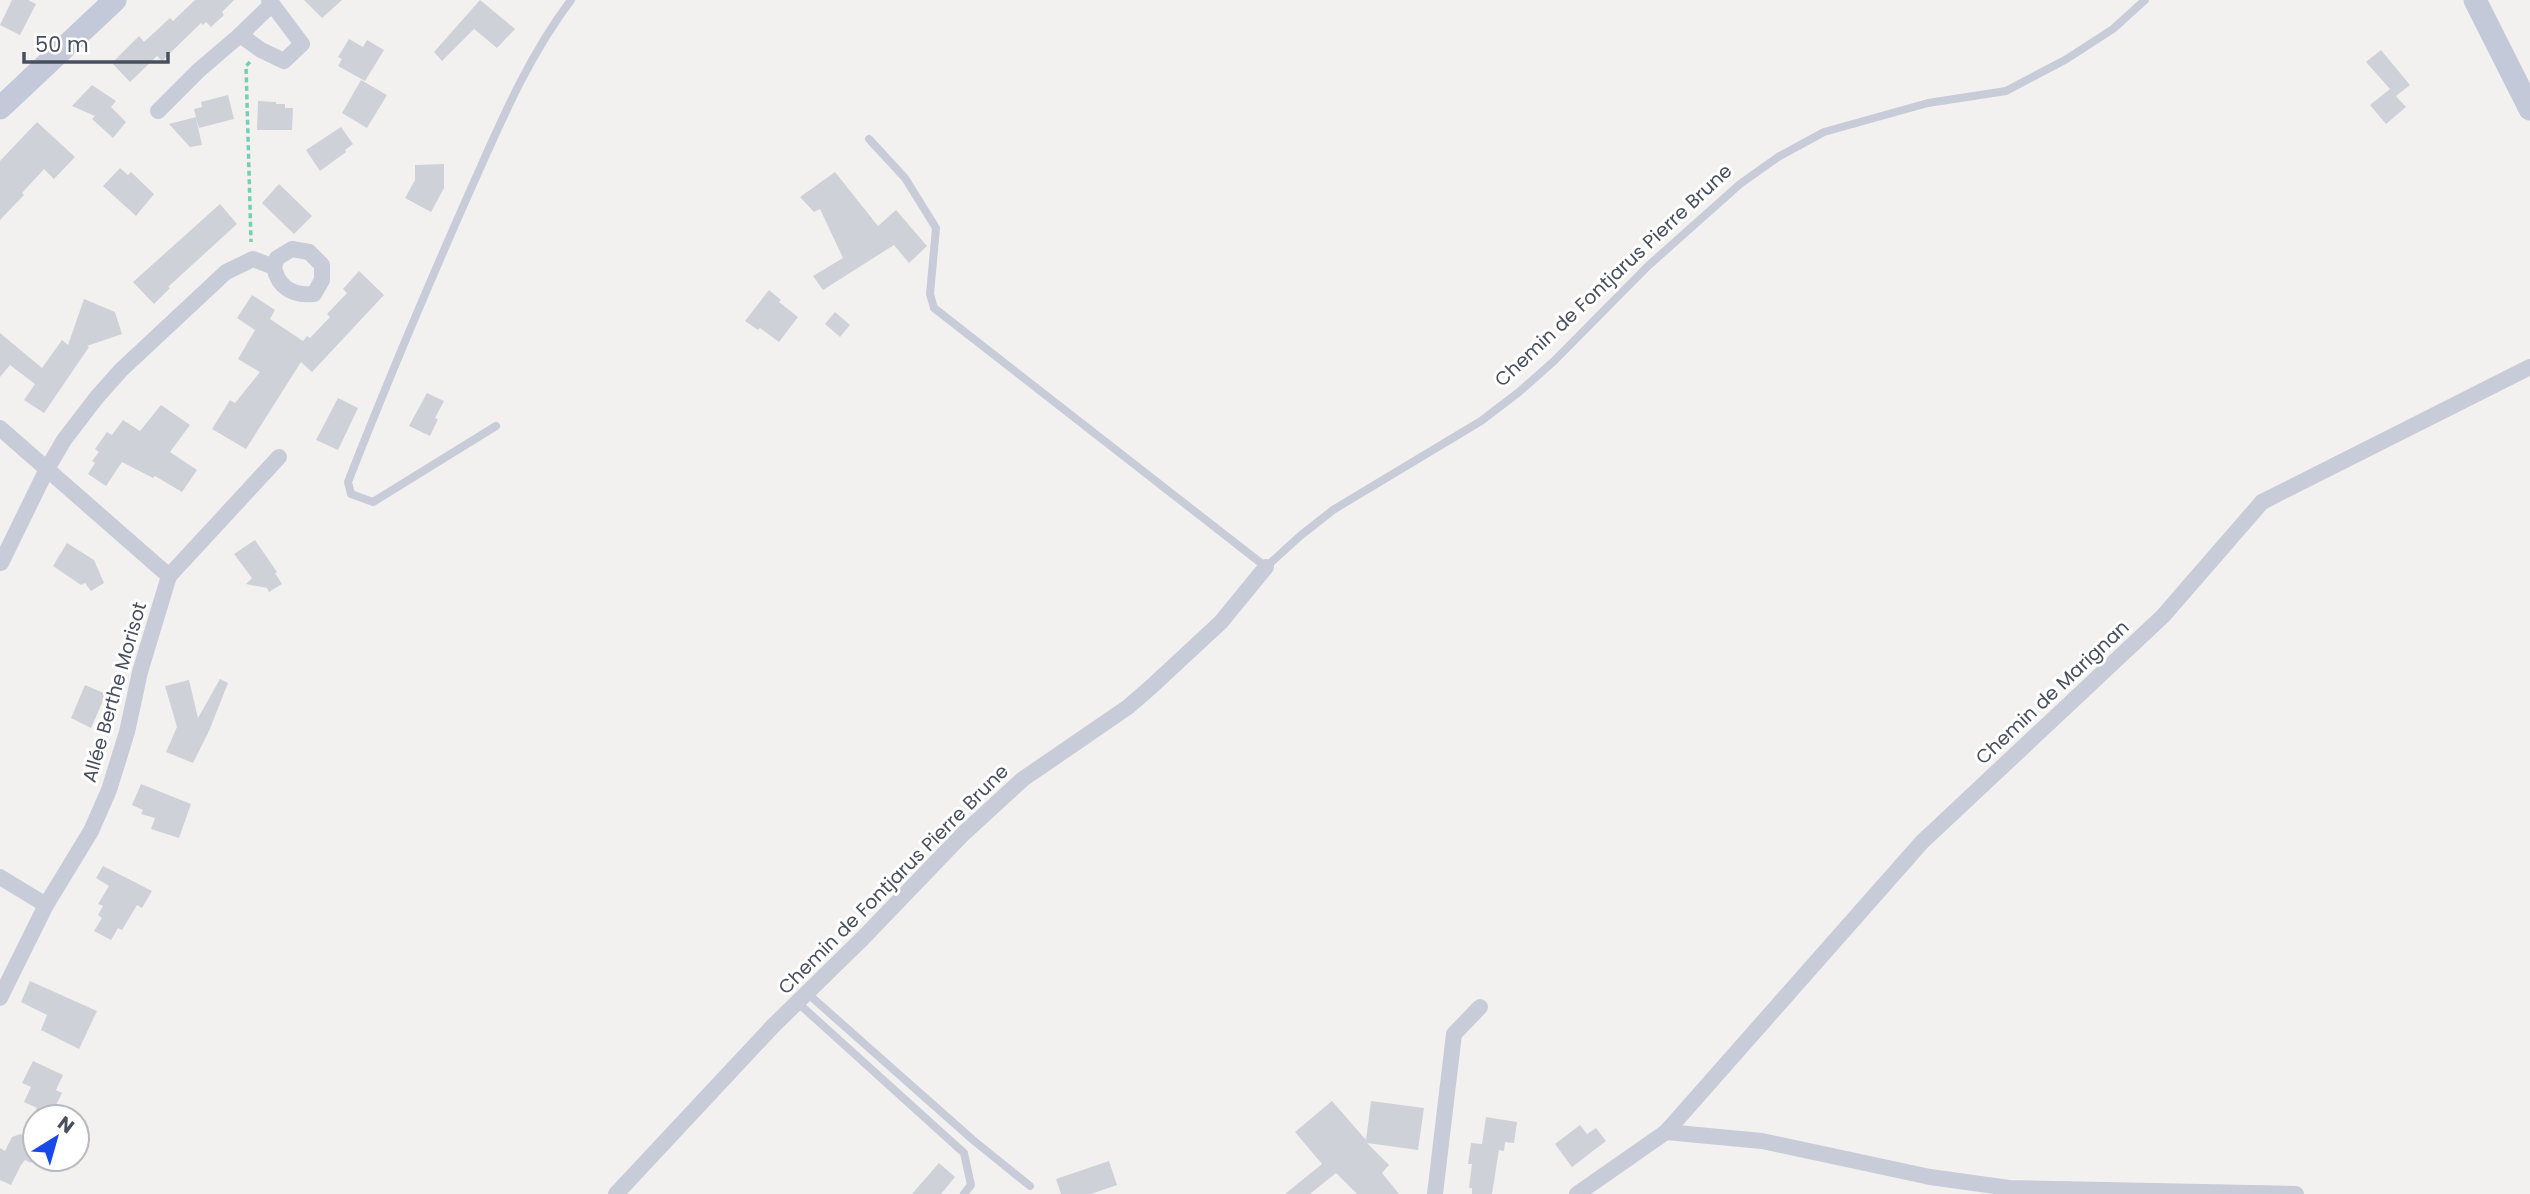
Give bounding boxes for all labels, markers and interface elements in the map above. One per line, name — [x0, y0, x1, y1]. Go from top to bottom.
scale bar — [24, 21, 168, 65]
text: 50 m — [35, 30, 89, 59]
street label: Chemin de Fontjarus Pierre Brune — [1489, 158, 1738, 393]
street label: Allée Berthe Morisot — [76, 599, 153, 786]
street label: Chemin de Marignan — [1970, 614, 2135, 771]
street label: Chemin de Fontjarus Pierre Brune — [772, 758, 1015, 1001]
north arrow — [21, 1103, 91, 1173]
text: N — [52, 1110, 80, 1140]

